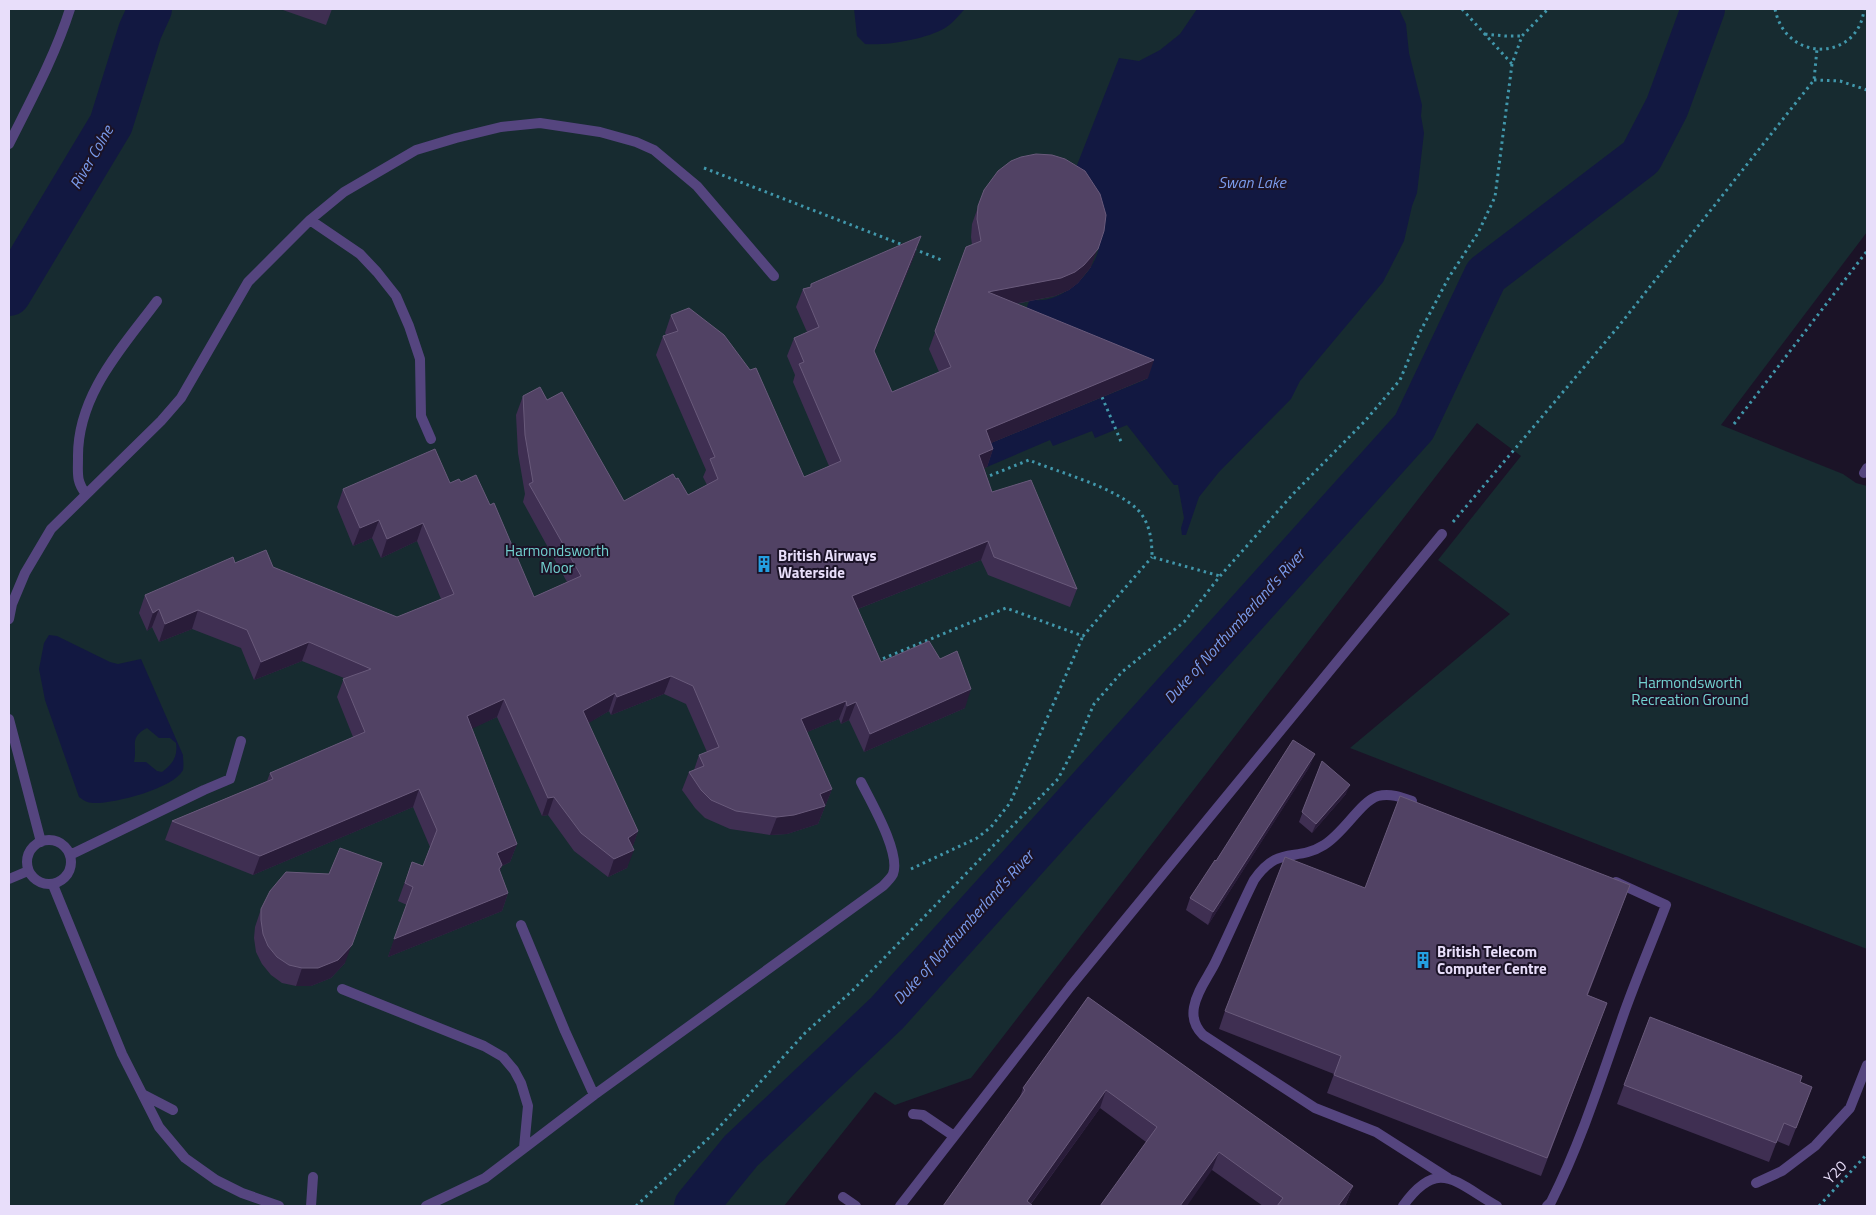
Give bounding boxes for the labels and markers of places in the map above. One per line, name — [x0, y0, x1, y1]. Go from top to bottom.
place label: British Airways Waterside — [778, 544, 877, 584]
building icon: British Airways Waterside — [754, 554, 774, 574]
place label: British Telecom Computer Centre — [1437, 940, 1547, 980]
building icon: British Telecom Computer Centre — [1413, 950, 1433, 970]

